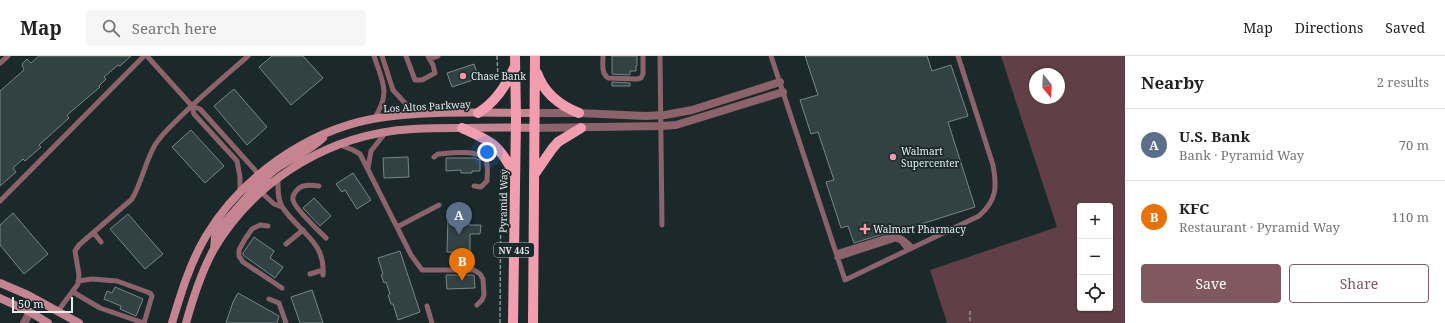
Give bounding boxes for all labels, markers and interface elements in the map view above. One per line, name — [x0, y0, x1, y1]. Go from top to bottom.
search box — [86, 10, 366, 46]
text: Map — [20, 15, 62, 41]
icon: search — [100, 17, 122, 39]
text: Search here — [132, 18, 217, 38]
text: Map — [1243, 18, 1273, 37]
text: Directions — [1295, 18, 1363, 37]
text: Saved — [1385, 18, 1425, 37]
north arrow — [1029, 68, 1065, 104]
place label: Chase Bank — [471, 69, 526, 83]
marker: Chase Bank — [458, 71, 468, 81]
text: Nearby — [1141, 71, 1204, 94]
text: 2 results — [1377, 73, 1429, 91]
street label: Los Altos Parkway — [383, 97, 471, 115]
text: U.S. Bank — [1179, 126, 1250, 146]
text: A — [1149, 136, 1159, 154]
text: 70 m — [1399, 136, 1429, 154]
your location — [477, 142, 497, 162]
place label: Walmart Supercenter — [901, 144, 960, 170]
text: Bank · Pyramid Way — [1179, 146, 1304, 164]
marker: Walmart Supercenter — [888, 152, 898, 162]
street label: Pyramid Way — [495, 169, 511, 233]
text: KFC — [1179, 198, 1209, 218]
pin: A — [446, 202, 472, 235]
map controls — [1077, 203, 1113, 311]
button: + — [1077, 203, 1113, 239]
text: B — [1150, 208, 1158, 226]
text: 110 m — [1392, 208, 1429, 226]
text: Restaurant · Pyramid Way — [1179, 218, 1340, 236]
place label: Walmart Pharmacy — [873, 222, 966, 236]
marker: Walmart Pharmacy — [860, 224, 870, 234]
button: − — [1077, 239, 1113, 275]
road number: NV 445 — [494, 243, 534, 257]
pin: B — [449, 248, 475, 281]
button: Save — [1141, 264, 1281, 303]
button: Share — [1289, 264, 1429, 303]
button: locate — [1077, 275, 1113, 311]
scale bar — [12, 295, 73, 314]
text: 50 m — [18, 296, 44, 311]

